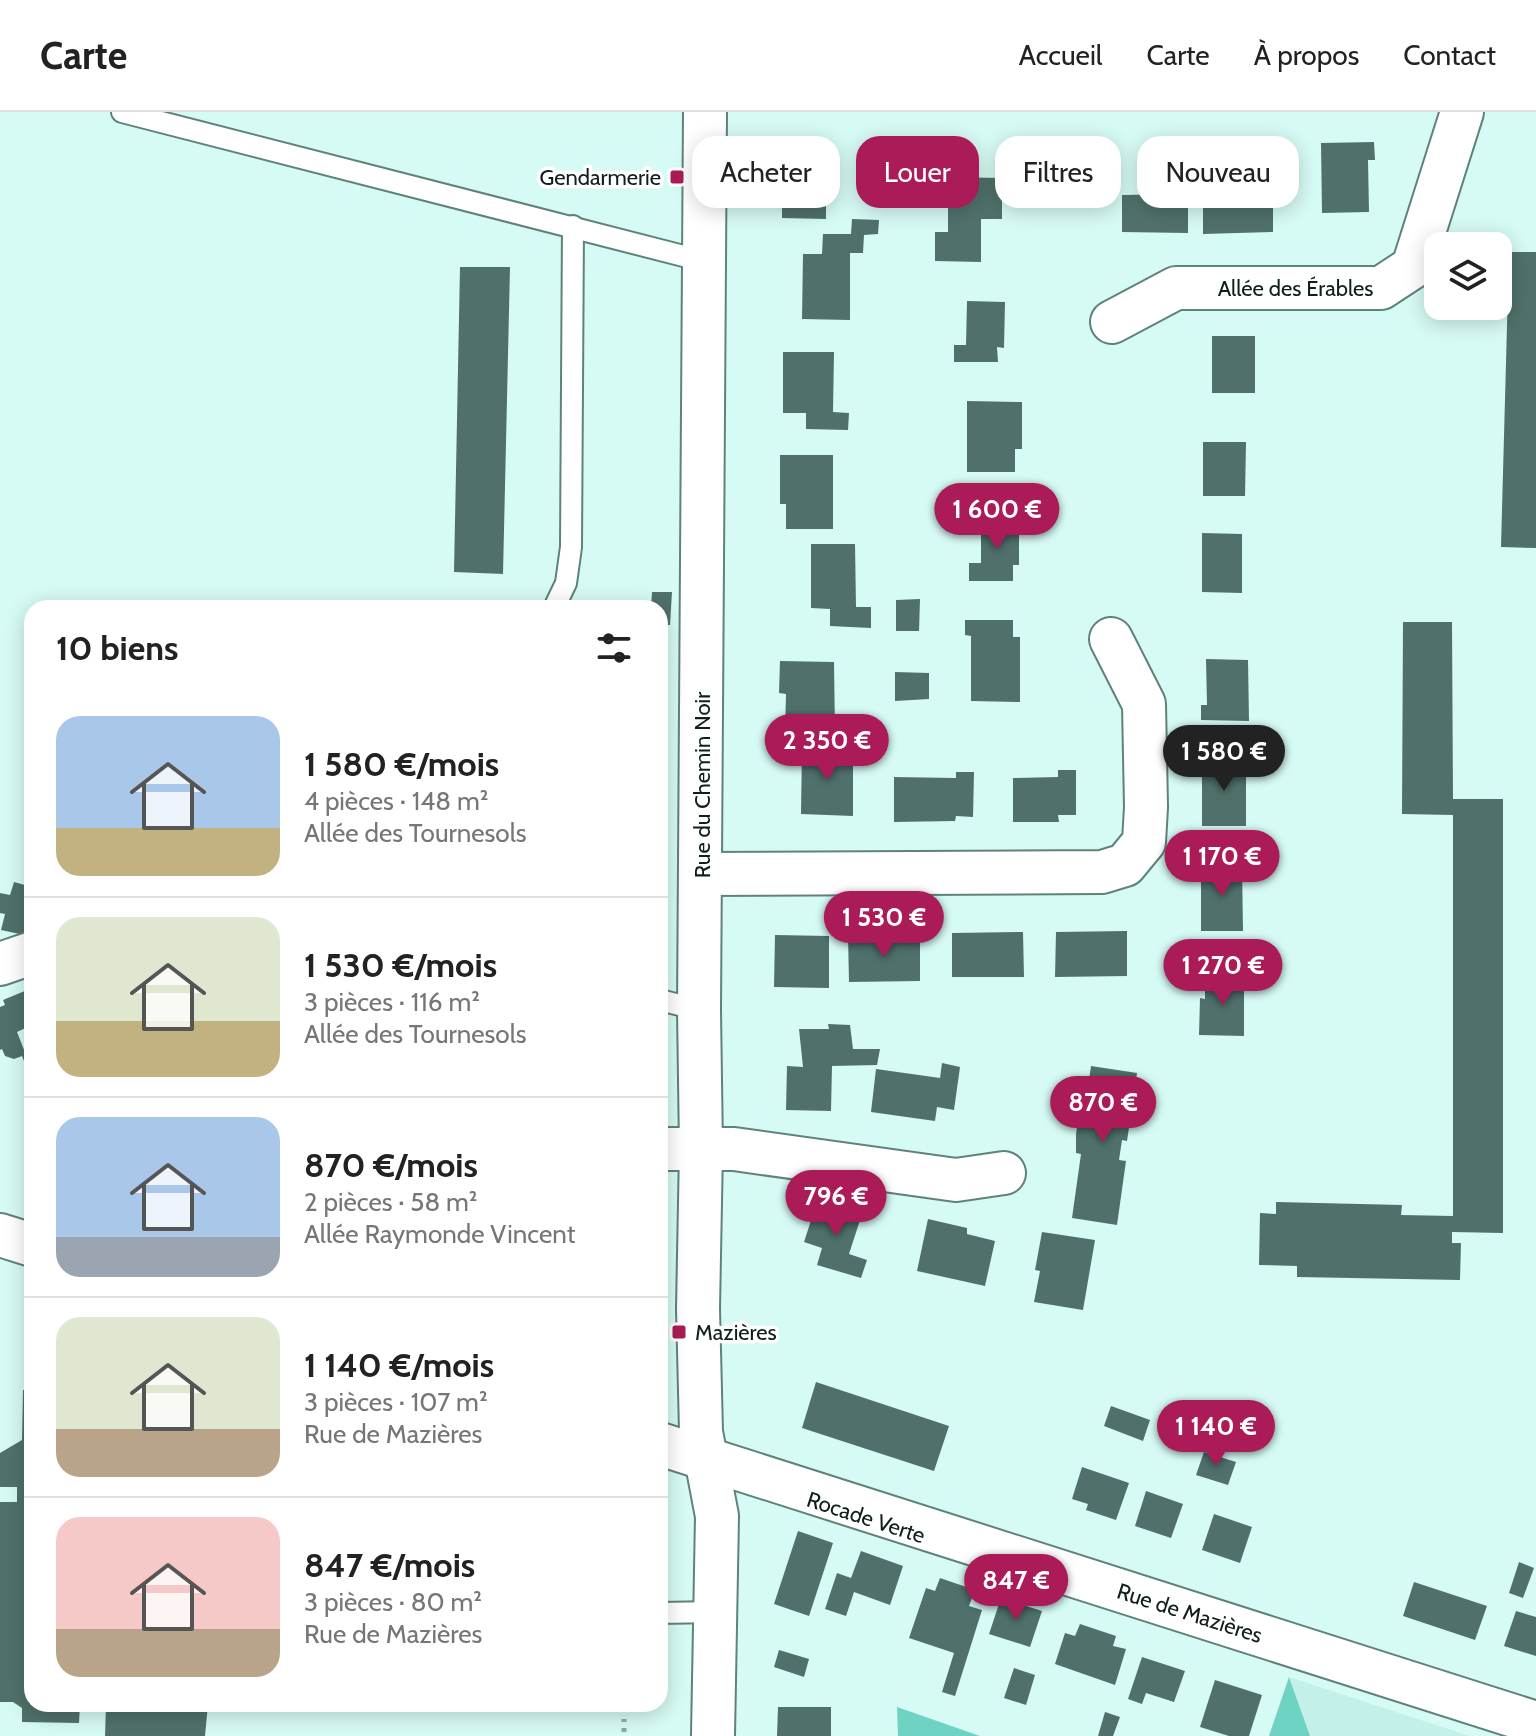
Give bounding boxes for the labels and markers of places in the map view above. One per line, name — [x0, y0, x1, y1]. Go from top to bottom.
place label: Gendarmerie — [540, 164, 661, 191]
marker: Gendarmerie — [668, 168, 686, 186]
pin: 1 600 € — [923, 483, 1071, 551]
pin: 2 350 € — [753, 714, 901, 782]
pin: 1 580 € — [1150, 725, 1298, 793]
pin: 1 170 € — [1148, 830, 1296, 898]
pin: 1 530 € — [810, 891, 958, 959]
pin: 1 270 € — [1149, 939, 1297, 1007]
pin: 870 € — [1047, 1076, 1159, 1144]
pin: 796 € — [780, 1170, 892, 1238]
place label: Mazières — [695, 1319, 777, 1346]
marker: Mazières — [670, 1323, 688, 1341]
pin: 1 140 € — [1142, 1400, 1290, 1468]
pin: 847 € — [960, 1554, 1072, 1622]

